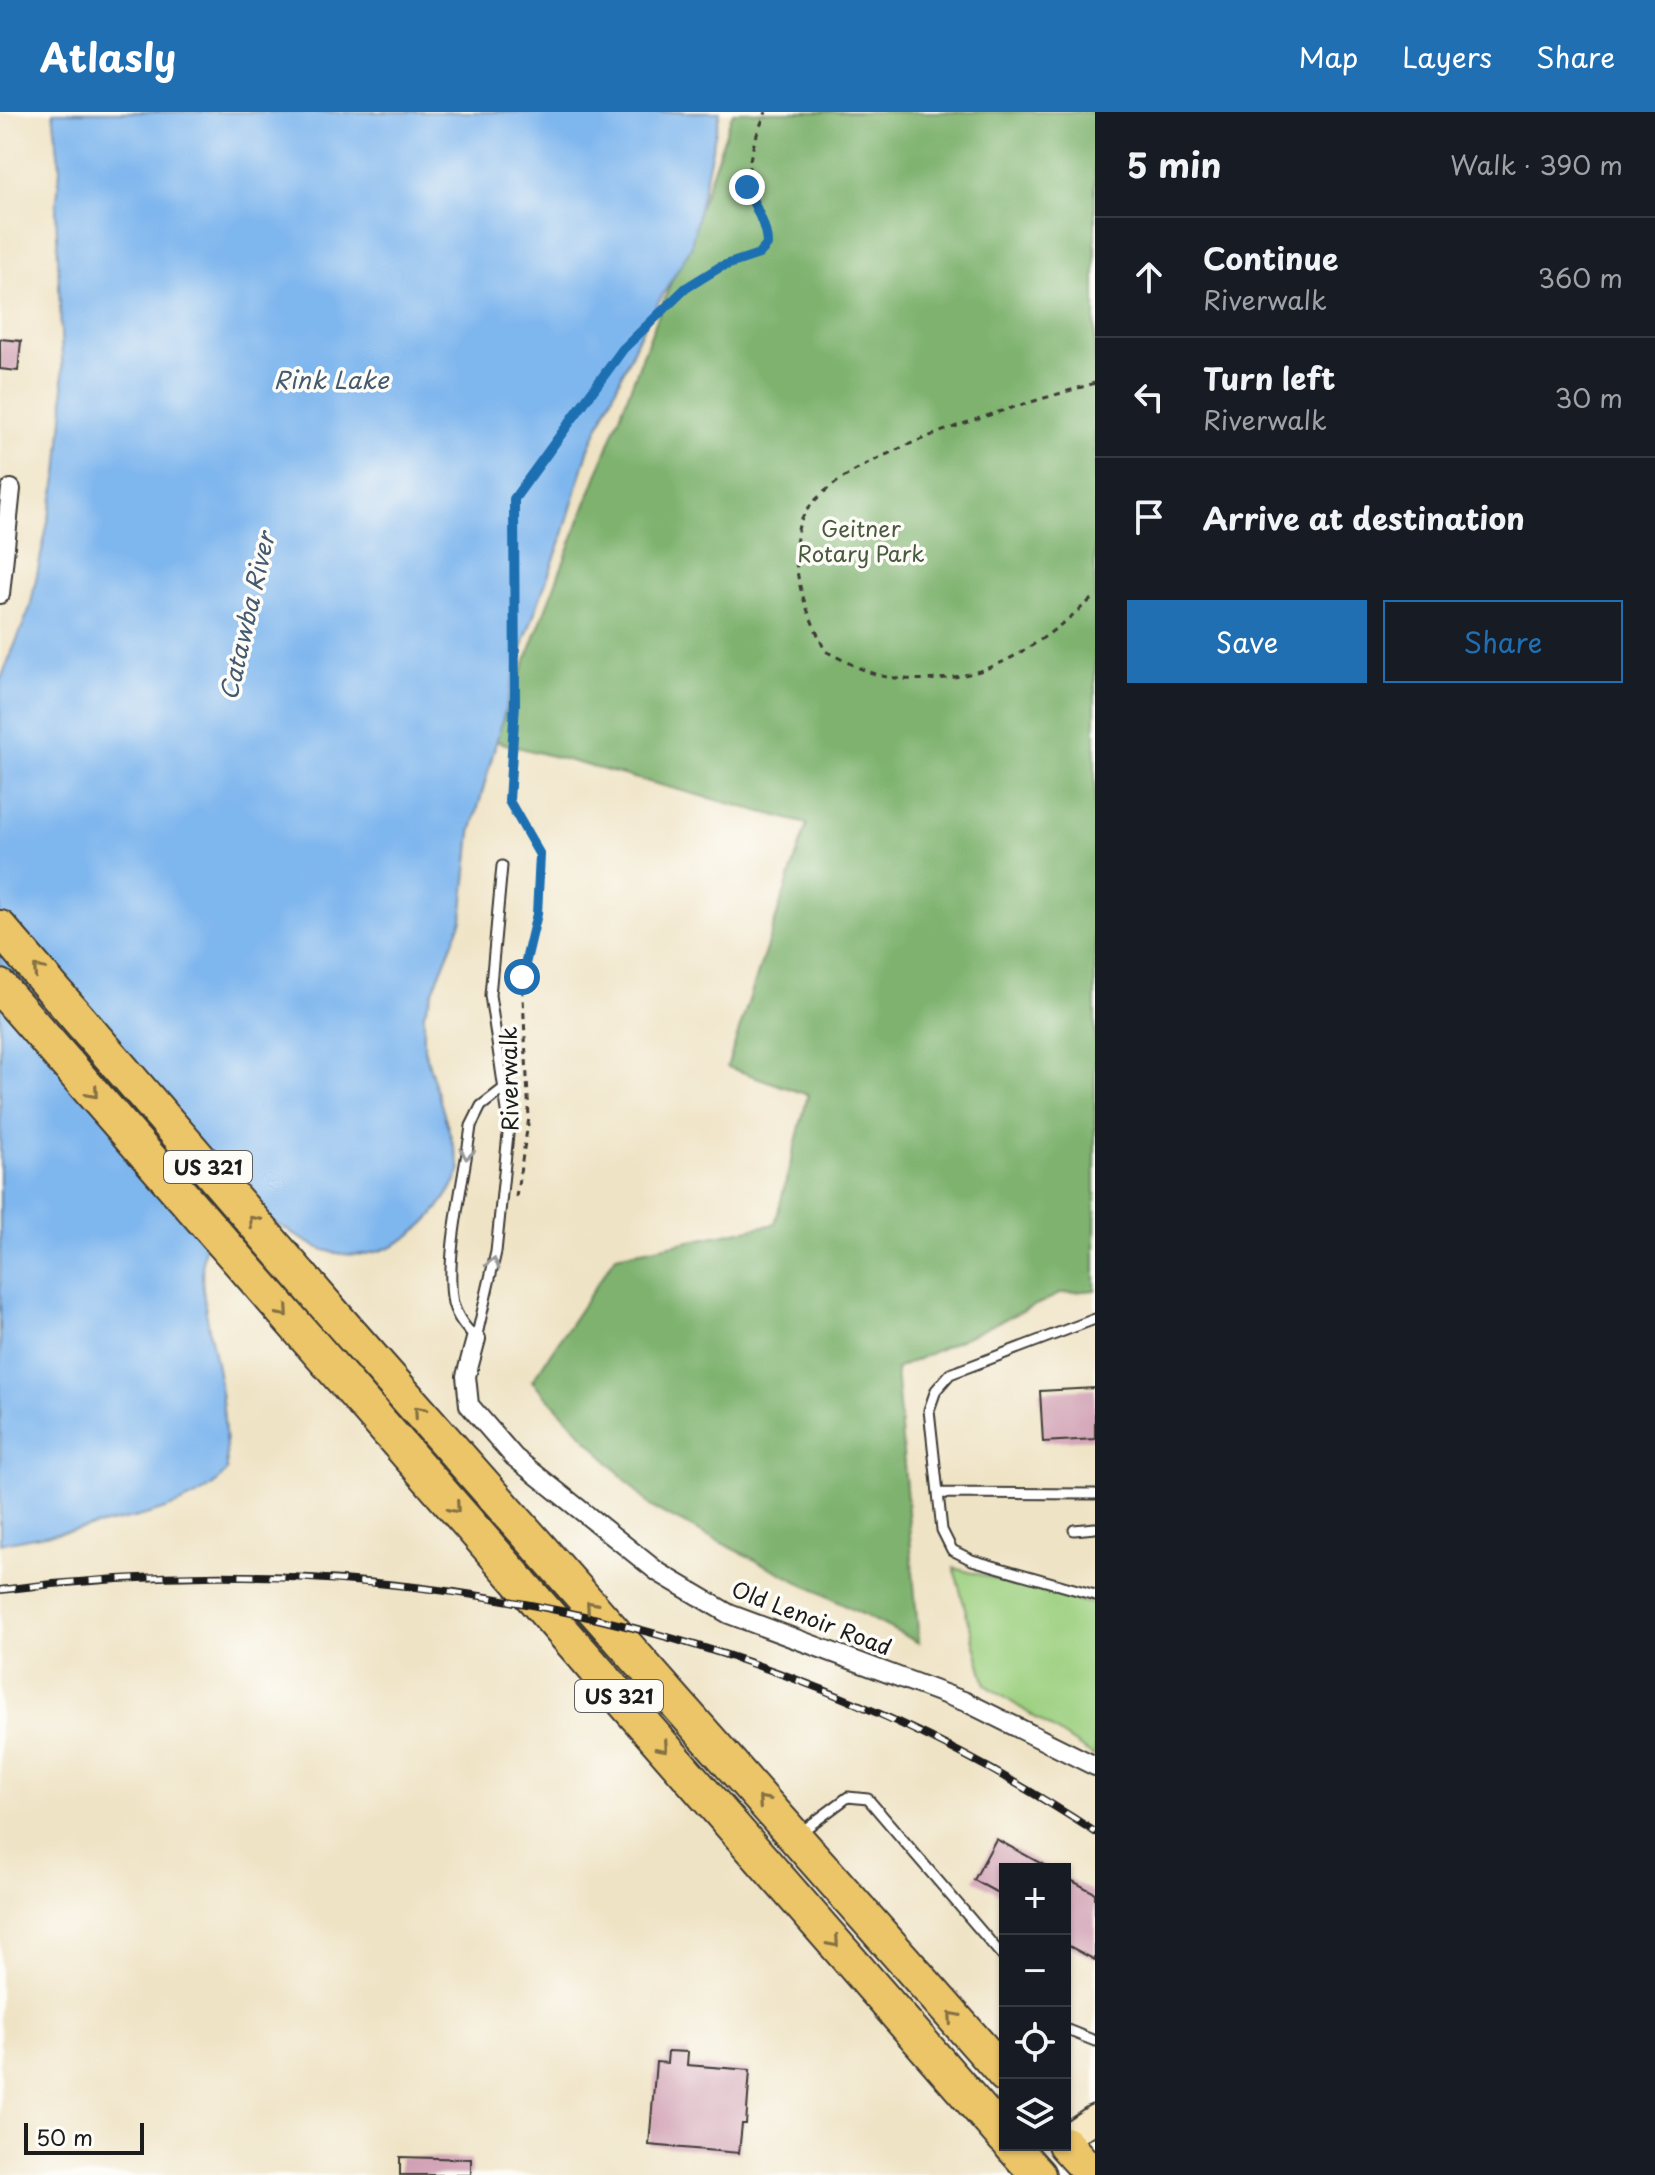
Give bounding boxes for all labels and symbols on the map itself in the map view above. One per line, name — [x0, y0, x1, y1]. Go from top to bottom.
route end — [729, 169, 765, 205]
water label: Rink Lake — [273, 361, 390, 397]
park label: Geitner Rotary Park — [797, 511, 925, 569]
water label: Catawba River — [209, 526, 283, 703]
route start — [504, 959, 540, 995]
one-way arrow — [33, 964, 47, 979]
street label: Riverwalk — [491, 1026, 525, 1132]
one-way arrow — [83, 1083, 98, 1098]
one-way arrow — [459, 1147, 476, 1161]
road number: US 321 — [164, 1151, 252, 1183]
one-way arrow — [249, 1215, 264, 1230]
one-way arrow — [484, 1257, 501, 1270]
one-way arrow — [275, 1303, 289, 1318]
one-way arrow — [414, 1405, 429, 1420]
one-way arrow — [445, 1499, 460, 1514]
street label: Old Lenoir Road — [727, 1571, 897, 1663]
one-way arrow — [586, 1600, 601, 1615]
road number: US 321 — [575, 1680, 663, 1712]
one-way arrow — [653, 1737, 668, 1752]
one-way arrow — [758, 1795, 773, 1810]
one-way arrow — [824, 1933, 839, 1948]
one-way arrow — [949, 2011, 963, 2026]
scale bar — [24, 2119, 144, 2155]

